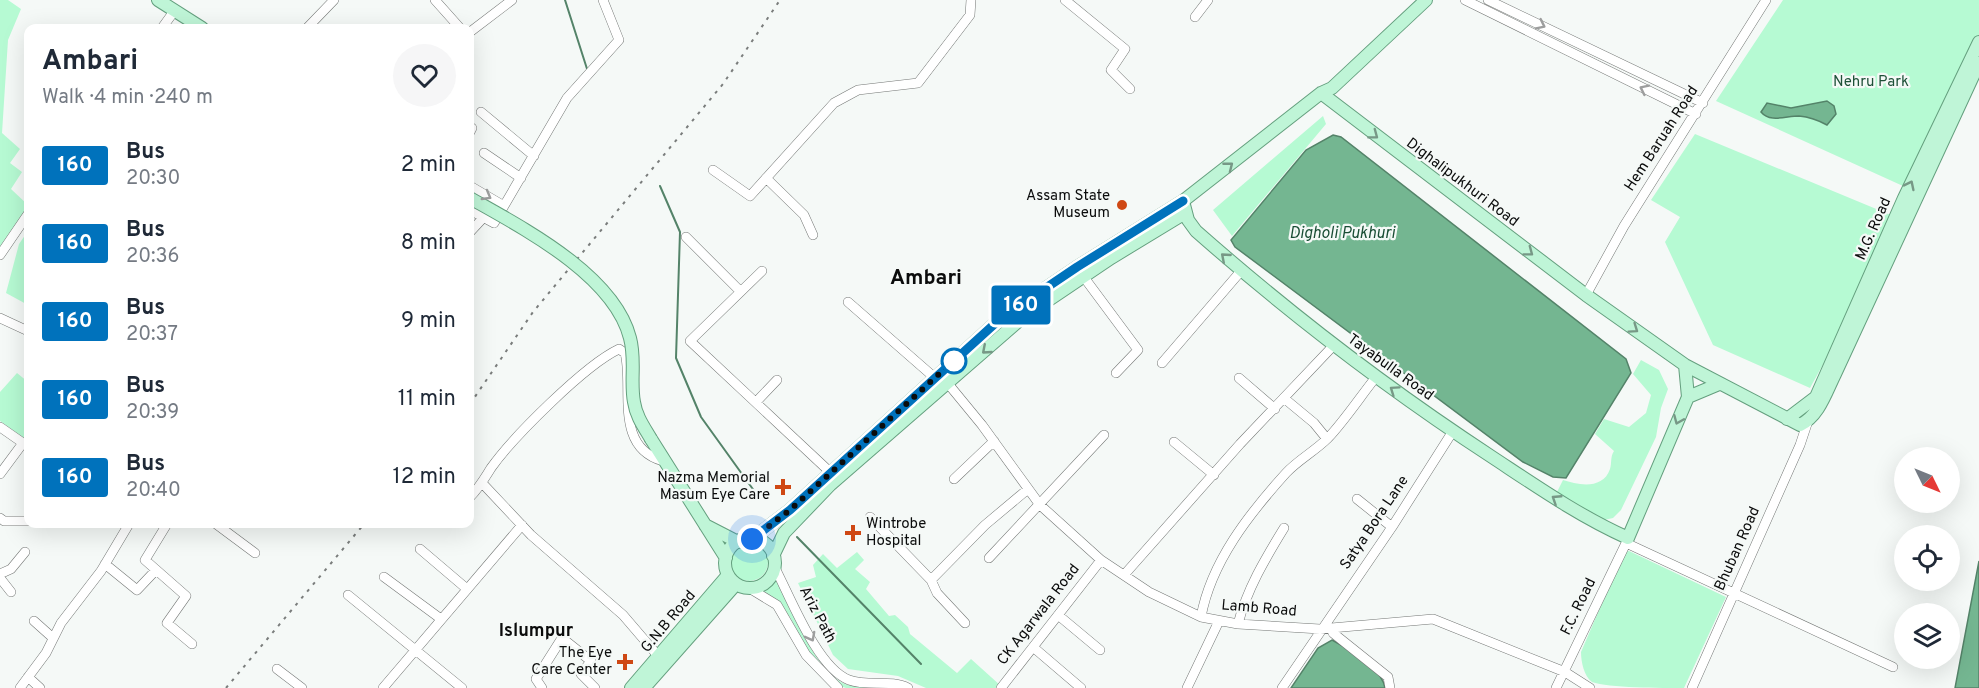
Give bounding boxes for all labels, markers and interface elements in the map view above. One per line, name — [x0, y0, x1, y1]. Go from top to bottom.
one-way arrow — [1535, 18, 1546, 30]
text: Ambari — [42, 44, 138, 80]
button: heart — [393, 44, 456, 107]
park label: Nehru Park — [1833, 73, 1909, 92]
street label: Hem Baruah Road — [1621, 83, 1703, 195]
one-way arrow — [1639, 84, 1650, 96]
text: Walk · 4 min · 240 m — [42, 85, 213, 111]
one-way arrow — [1367, 128, 1378, 139]
street label: Dighalipukhuri Road — [1402, 134, 1522, 232]
text: Bus — [126, 139, 165, 166]
text: 160 — [57, 152, 93, 179]
text: 2 min — [401, 152, 456, 179]
one-way arrow — [1223, 162, 1234, 173]
text: 20:30 — [126, 166, 180, 192]
one-way arrow — [1903, 181, 1915, 192]
place label: Assam State Museum — [1026, 187, 1110, 223]
one-way arrow — [481, 189, 491, 200]
street label: M.G. Road — [1852, 195, 1896, 263]
marker: Assam State Museum — [1115, 198, 1129, 212]
text: Bus — [126, 217, 165, 244]
water label: Digholi Pukhuri — [1289, 224, 1396, 244]
text: 160 — [57, 230, 93, 257]
text: 8 min — [401, 230, 456, 257]
text: 20:36 — [126, 244, 180, 270]
one-way arrow — [1523, 245, 1534, 256]
one-way arrow — [1221, 253, 1232, 264]
district label: Ambari — [890, 265, 962, 292]
line badge: 160 — [986, 286, 1056, 324]
text: 160 — [1003, 292, 1039, 319]
text: Bus — [126, 295, 165, 322]
text: 160 — [57, 308, 93, 335]
text: 9 min — [401, 308, 456, 335]
one-way arrow — [1627, 321, 1638, 332]
text: 20:37 — [126, 322, 178, 348]
street label: Tayabulla Road — [1343, 330, 1437, 406]
one-way arrow — [982, 343, 993, 354]
unlabelled marker — [941, 348, 967, 374]
text: Bus — [126, 373, 165, 400]
text: 160 — [57, 386, 93, 413]
text: 11 min — [398, 386, 456, 413]
one-way arrow — [1390, 386, 1401, 397]
text: 20:39 — [126, 400, 179, 426]
one-way arrow — [1673, 414, 1685, 425]
north arrow — [1894, 447, 1960, 513]
map controls — [1894, 447, 1960, 669]
text: Bus — [126, 451, 165, 478]
text: 160 — [57, 464, 93, 491]
text: 12 min — [393, 464, 456, 491]
place label: Nazma Memorial Masum Eye Care — [657, 469, 770, 505]
street label: Satya Bora Lane — [1336, 472, 1414, 574]
text: 20:40 — [126, 478, 181, 504]
marker: Nazma Memorial Masum Eye Care — [774, 478, 792, 496]
one-way arrow — [1552, 495, 1563, 506]
street label: Bhuban Road — [1711, 504, 1765, 594]
place label: Wintrobe Hospital — [866, 515, 926, 551]
your location — [737, 524, 767, 554]
marker: Wintrobe Hospital — [844, 524, 862, 542]
button: locate — [1894, 525, 1960, 591]
street label: CK Agarwala Road — [994, 561, 1084, 669]
street label: F.C. Road — [1557, 575, 1601, 639]
street label: Ariz Path — [794, 583, 840, 647]
street label: G.N.B Road — [637, 587, 701, 657]
street label: Lamb Road — [1220, 596, 1298, 622]
button: layers — [1894, 603, 1960, 669]
district label: Islumpur — [499, 620, 574, 643]
one-way arrow — [804, 630, 815, 641]
place label: The Eye Care Center — [531, 644, 612, 680]
marker: The Eye Care Center — [616, 653, 634, 671]

